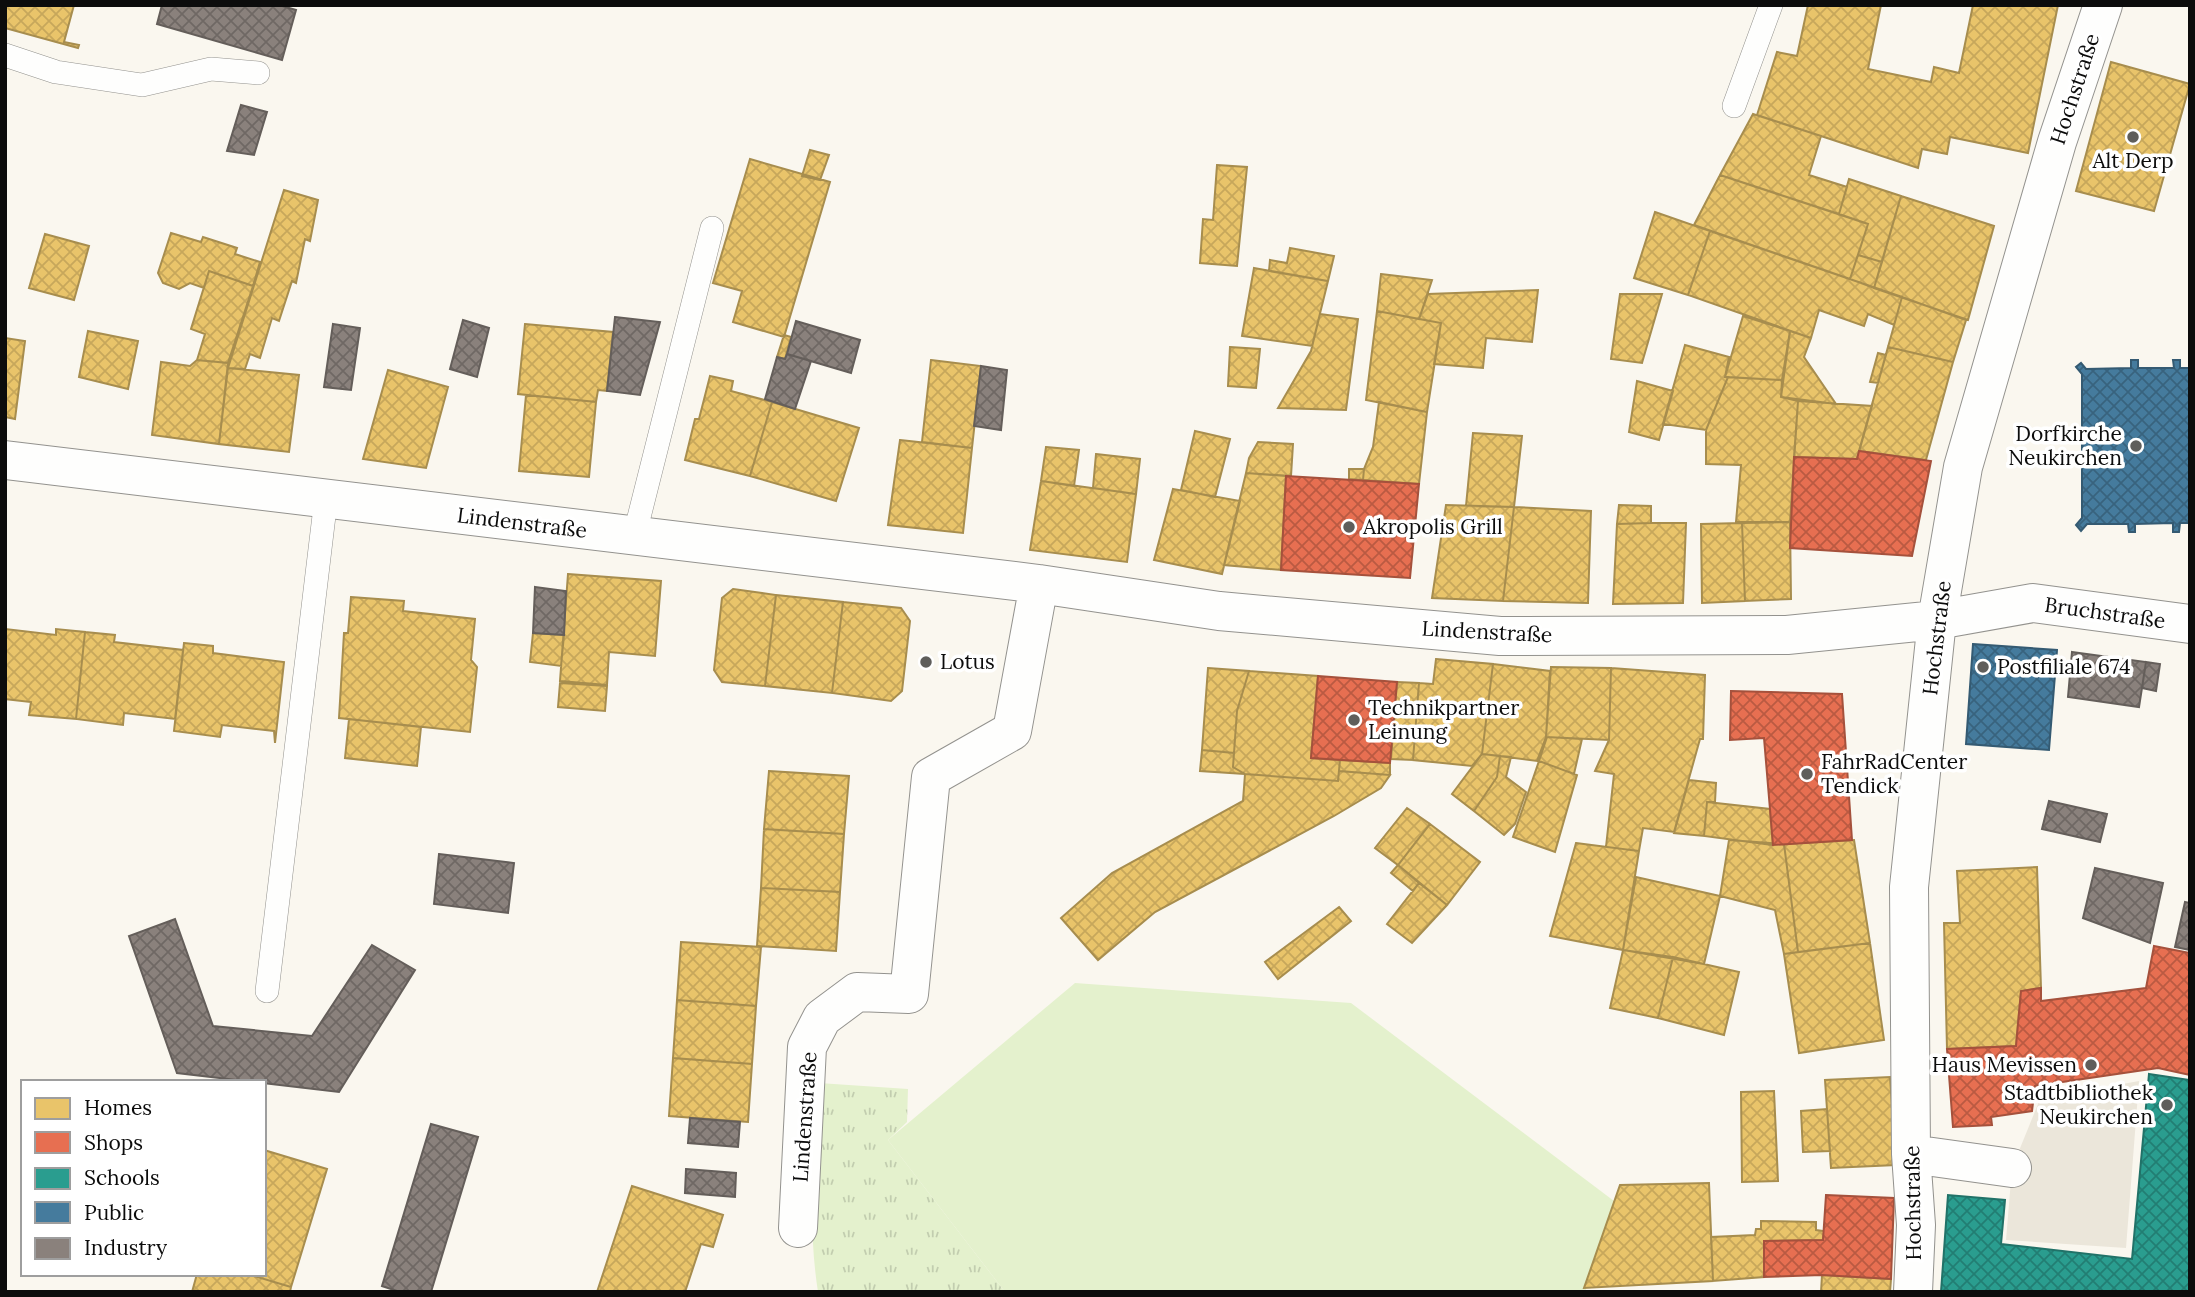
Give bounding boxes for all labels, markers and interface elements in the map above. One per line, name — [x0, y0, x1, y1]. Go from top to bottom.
street label: Hochstraße — [2044, 30, 2105, 148]
marker: Alt Derp — [2125, 129, 2141, 145]
place label: Alt Derp — [2091, 147, 2174, 174]
place label: Dorfkirche Neukirchen — [2008, 420, 2122, 471]
marker: Dorfkirche Neukirchen — [2128, 438, 2144, 454]
street label: Lindenstraße — [456, 501, 589, 544]
place label: Akropolis Grill — [1362, 513, 1503, 540]
marker: Akropolis Grill — [1341, 519, 1357, 535]
street label: Hochstraße — [1916, 579, 1957, 697]
street label: Bruchstraße — [2043, 591, 2167, 634]
street label: Lindenstraße — [1421, 615, 1553, 648]
place label: Lotus — [940, 648, 995, 675]
place label: Postfiliale 674 — [1997, 653, 2131, 680]
marker: Lotus — [918, 654, 934, 670]
marker: Postfiliale 674 — [1975, 659, 1991, 675]
place label: Technikpartner Leinung — [1368, 694, 1519, 745]
marker: Technikpartner Leinung — [1346, 712, 1362, 728]
place label: FahrRadCenter Tendick — [1821, 748, 1967, 799]
marker: FahrRadCenter Tendick — [1799, 766, 1815, 782]
street label: Lindenstraße — [786, 1051, 823, 1183]
place label: Haus Mevissen — [1932, 1051, 2077, 1078]
marker: Haus Mevissen — [2083, 1057, 2099, 1073]
place label: Stadtbibliothek Neukirchen — [2004, 1079, 2154, 1130]
legend — [21, 1080, 266, 1276]
text: Homes — [84, 1094, 152, 1121]
marker: Stadtbibliothek Neukirchen — [2159, 1097, 2175, 1113]
text: Shops — [84, 1129, 143, 1156]
street label: Hochstraße — [1898, 1145, 1927, 1261]
text: Schools — [84, 1164, 160, 1191]
text: Public — [84, 1199, 144, 1226]
text: Industry — [84, 1234, 167, 1261]

